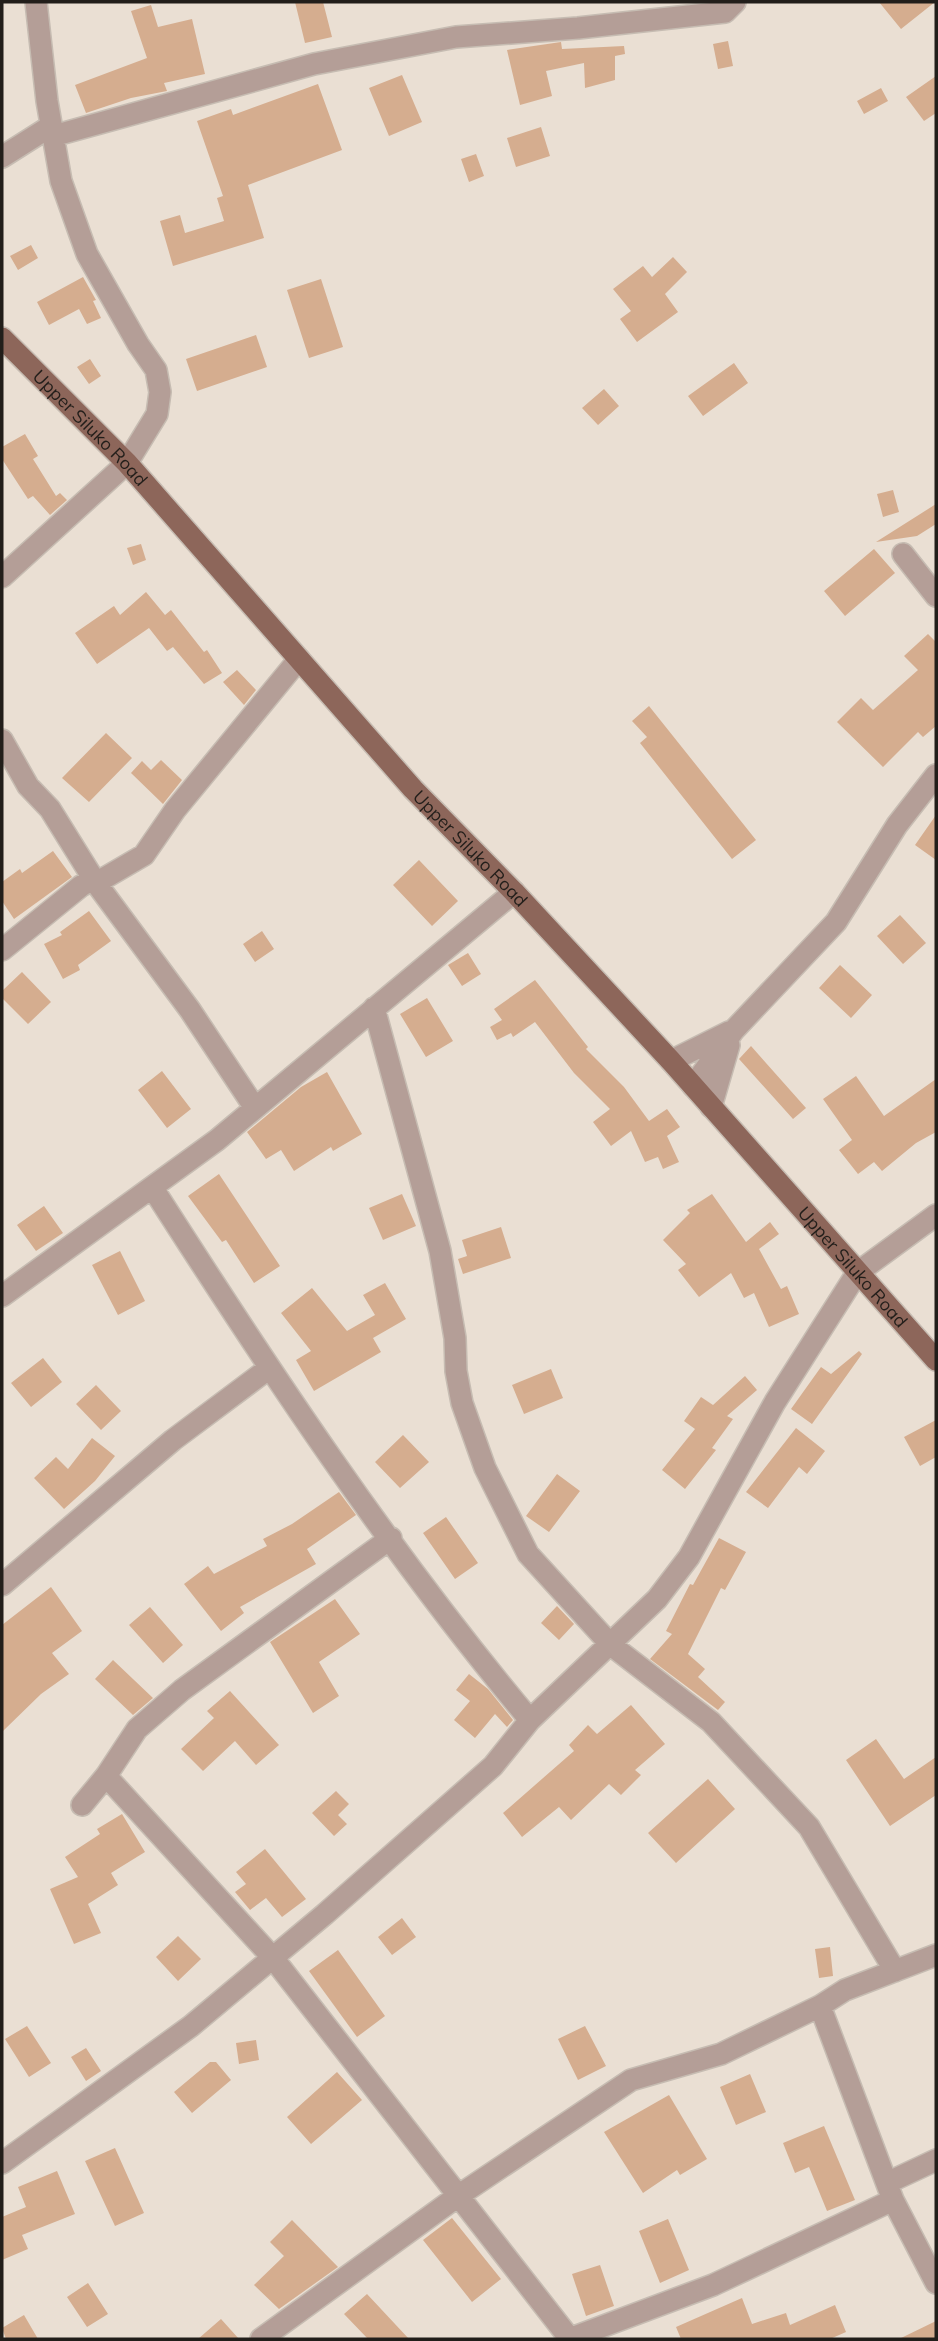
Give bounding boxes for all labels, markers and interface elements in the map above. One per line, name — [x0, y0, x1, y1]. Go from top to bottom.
street label: Upper Siluko Road — [28, 364, 153, 490]
street label: Upper Siluko Road — [409, 785, 533, 911]
street label: Upper Siluko Road — [793, 1201, 913, 1332]

